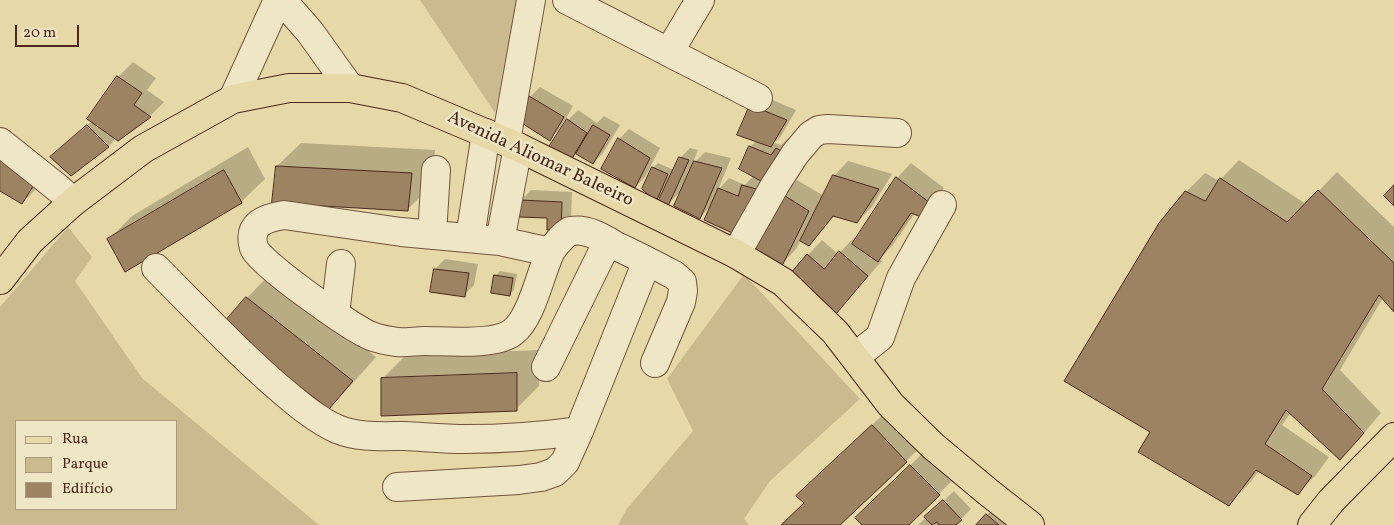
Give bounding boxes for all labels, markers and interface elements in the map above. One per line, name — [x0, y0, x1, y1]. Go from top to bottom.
scale bar — [18, 15, 81, 47]
text: 20 m — [23, 23, 56, 44]
street label: Avenida Aliomar Baleeiro — [444, 107, 636, 213]
legend — [15, 420, 178, 510]
text: Rua — [62, 429, 88, 450]
text: Parque — [62, 454, 108, 475]
text: Edifício — [62, 479, 113, 500]

